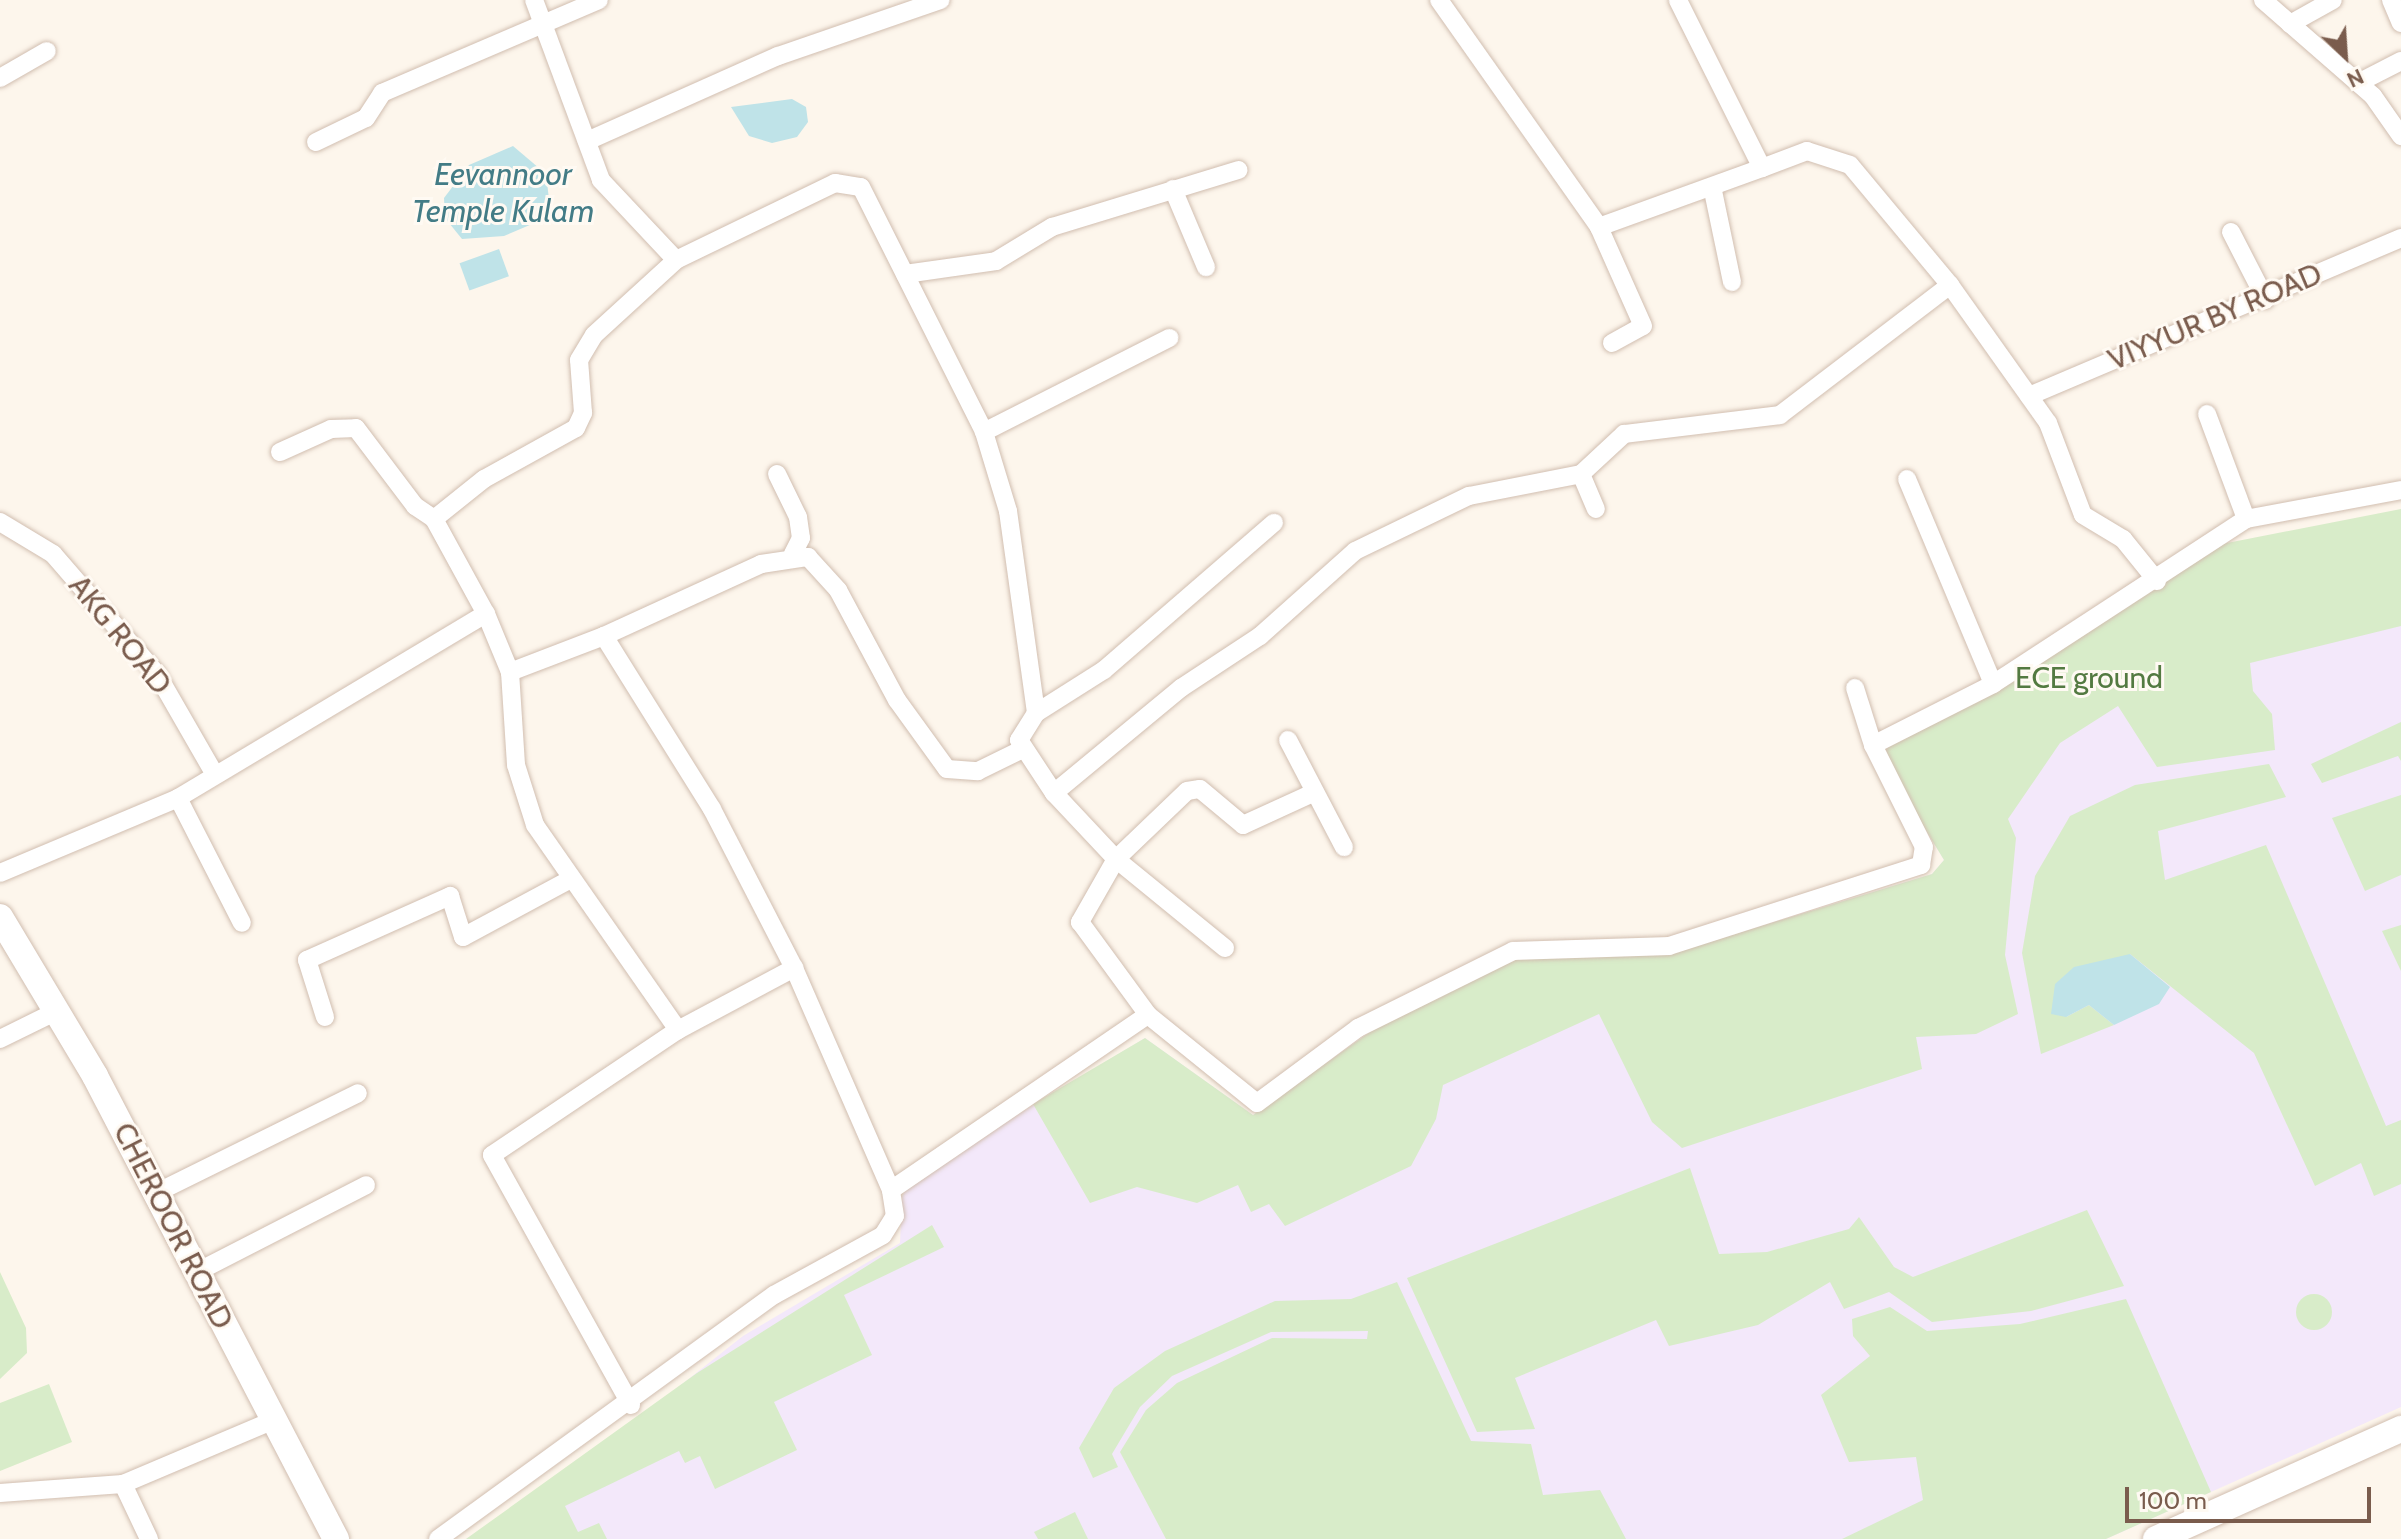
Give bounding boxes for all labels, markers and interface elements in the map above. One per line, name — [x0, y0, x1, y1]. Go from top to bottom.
north arrow — [2305, 16, 2385, 96]
text: N — [2343, 63, 2368, 94]
water label: Eevannoor Temple Kulam — [412, 156, 594, 231]
street label: VIYYUR BY ROAD — [2103, 256, 2327, 378]
street label: AKG ROAD — [61, 568, 179, 702]
park label: ECE ground — [2015, 660, 2163, 696]
street label: CHEROOR ROAD — [106, 1117, 240, 1335]
scale bar — [2129, 1471, 2375, 1521]
text: 100 m — [2139, 1486, 2207, 1515]

